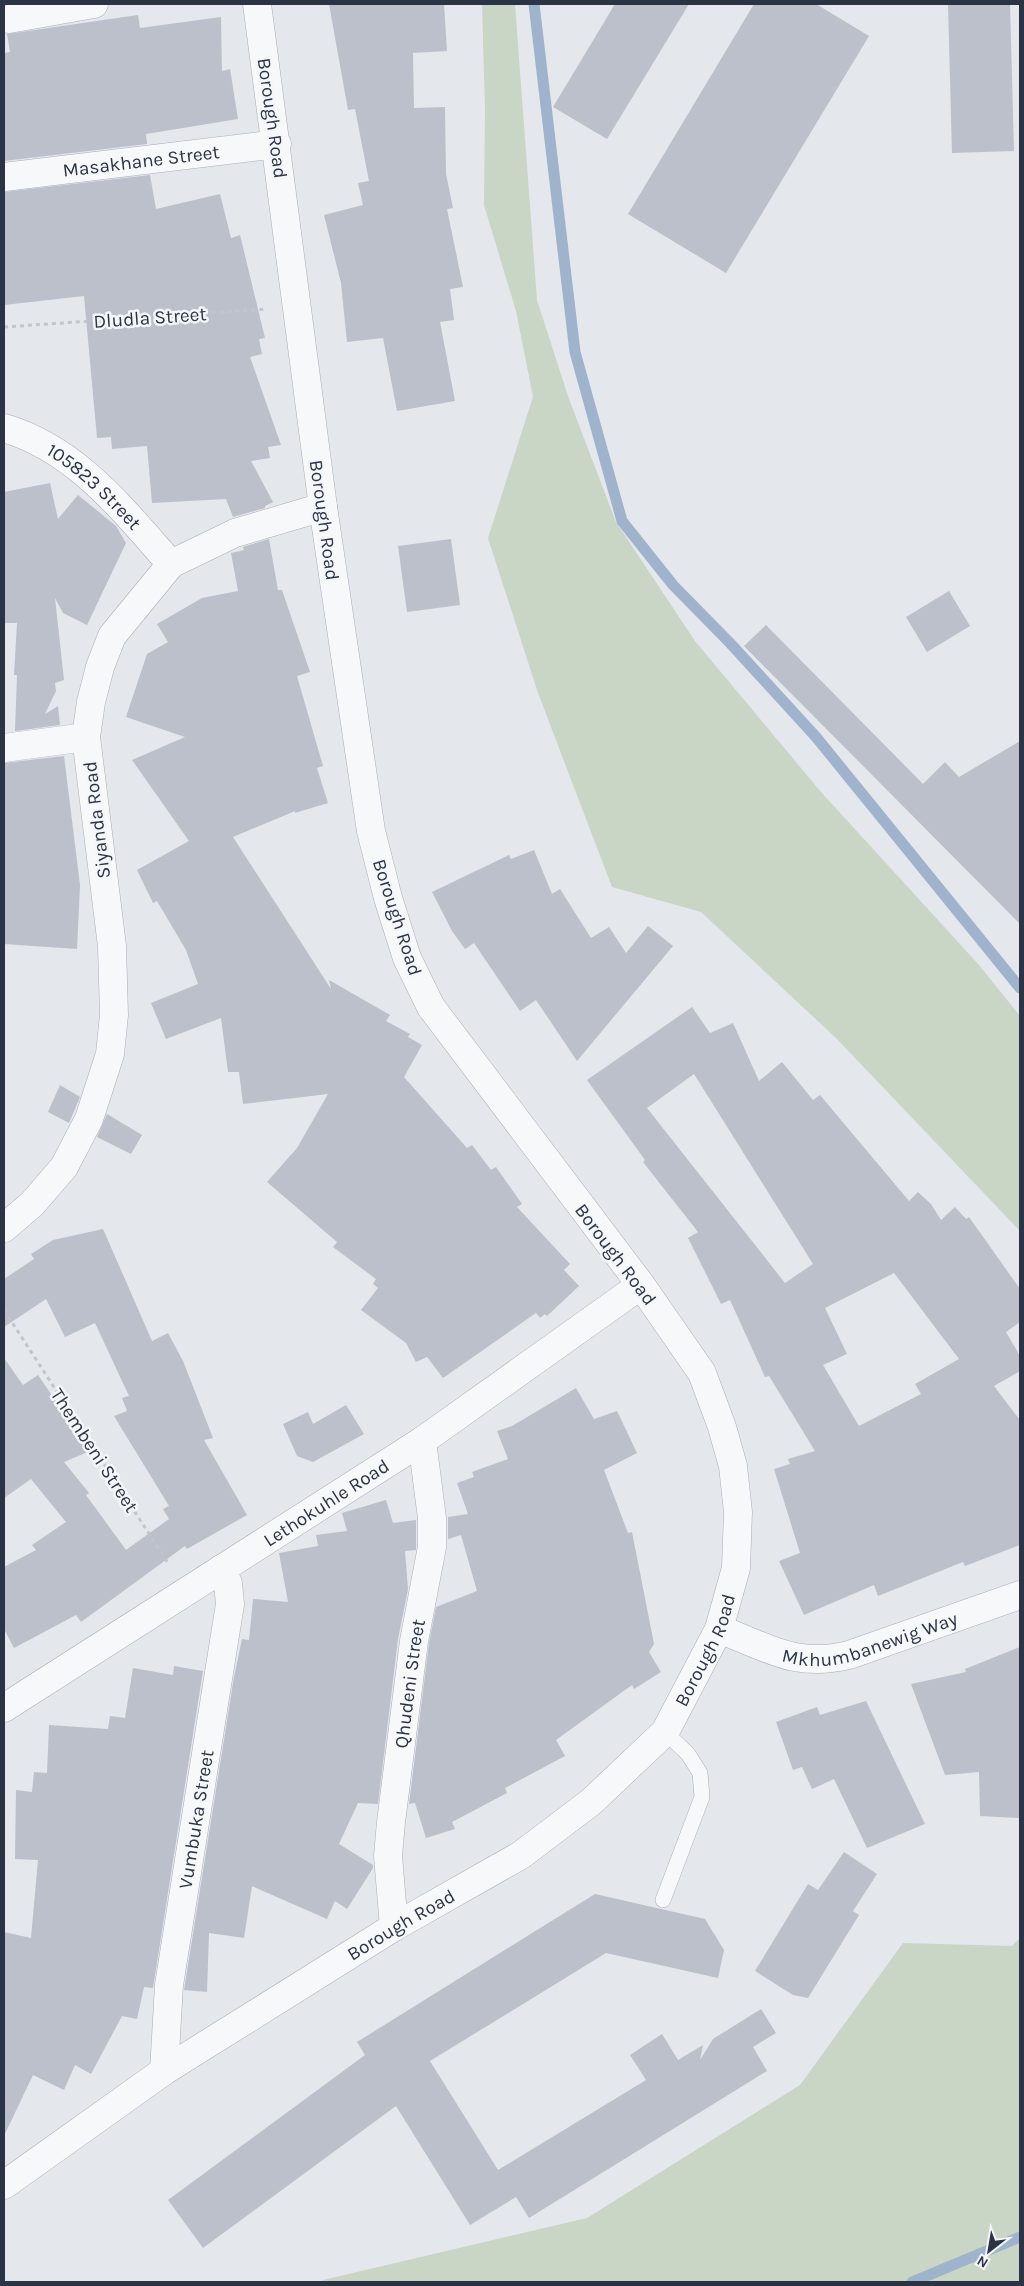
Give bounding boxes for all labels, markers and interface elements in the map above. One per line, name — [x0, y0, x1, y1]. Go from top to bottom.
street label: Borough Road — [253, 56, 291, 180]
street label: Masakhane Street — [62, 141, 221, 182]
street label: Dludla Street — [93, 303, 207, 333]
street label: 105823 Street — [43, 439, 145, 534]
street label: Borough Road — [305, 458, 343, 582]
street label: Siyanda Road — [79, 760, 115, 880]
street label: Borough Road — [368, 856, 426, 978]
street label: Borough Road — [570, 1200, 661, 1310]
street label: Thembeni Street — [46, 1384, 142, 1517]
street label: Lethokuhle Road — [260, 1455, 393, 1551]
street label: Borough Road — [670, 1592, 740, 1710]
street label: Mkhumbanewig Way — [780, 1608, 961, 1671]
street label: Qhudeni Street — [390, 1617, 430, 1750]
street label: Vumbuka Street — [175, 1748, 219, 1891]
street label: Borough Road — [343, 1885, 459, 1966]
north arrow — [964, 2226, 1014, 2276]
text: N — [974, 2252, 991, 2272]

